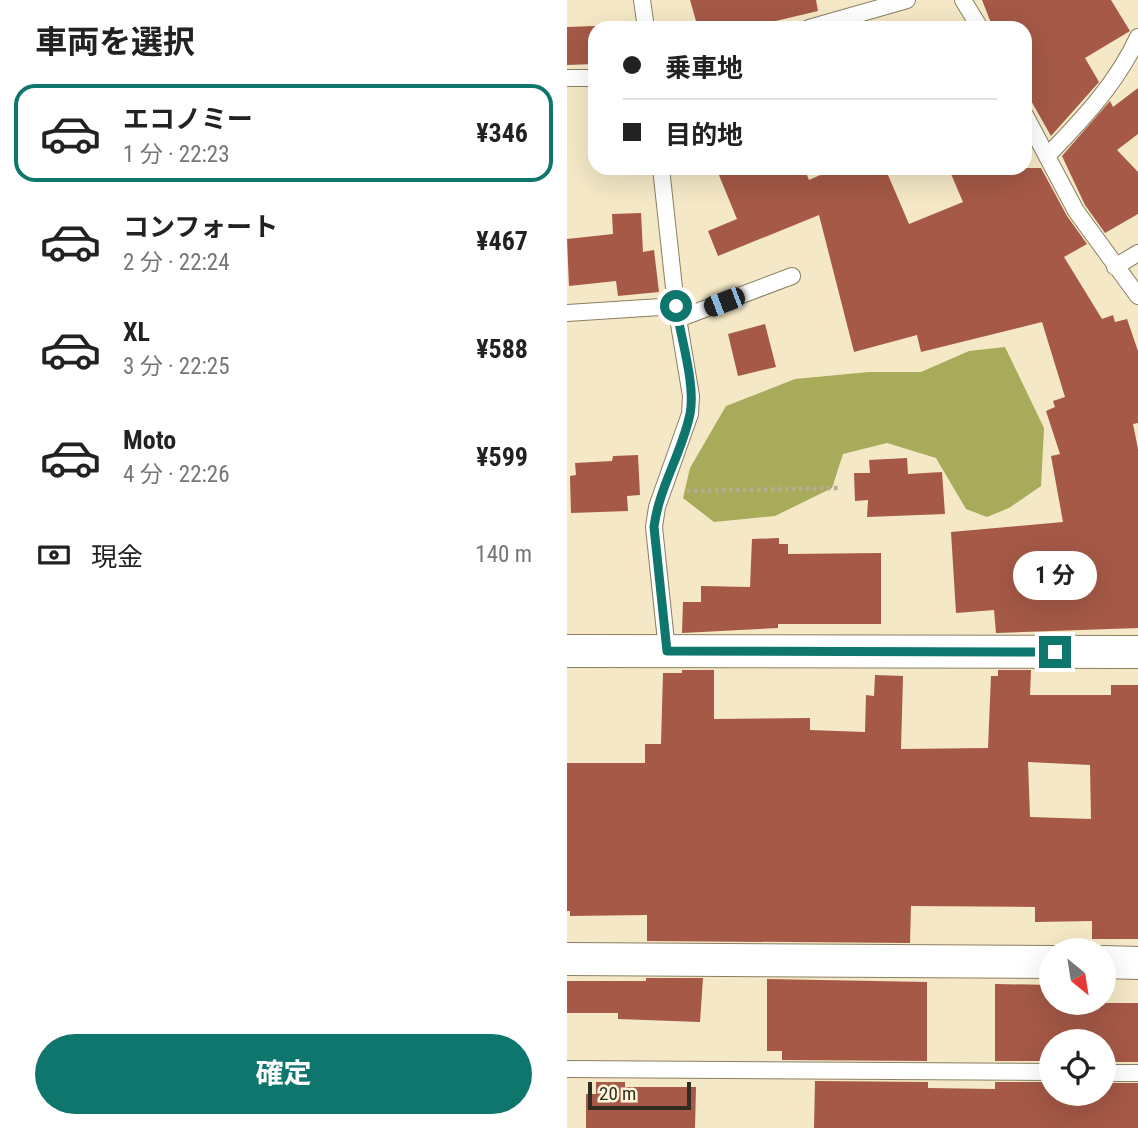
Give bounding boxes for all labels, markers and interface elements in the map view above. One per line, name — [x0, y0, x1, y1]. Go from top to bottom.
text: 車両を選択 — [35, 23, 195, 61]
text: 乗車地 — [665, 53, 743, 83]
icon: car — [39, 102, 102, 165]
text: エコノミー — [123, 104, 253, 134]
text: ¥346 — [476, 118, 528, 148]
text: 目的地 — [665, 120, 743, 150]
text: 1 分 · 22:23 — [123, 141, 230, 168]
icon: car — [39, 210, 102, 273]
text: コンフォート — [123, 212, 278, 242]
text: ¥467 — [476, 226, 528, 256]
text: 2 分 · 22:24 — [123, 249, 230, 276]
car — [701, 285, 748, 319]
route start — [660, 290, 692, 322]
text: XL — [123, 317, 150, 347]
icon: car — [39, 318, 102, 381]
text: ¥588 — [476, 334, 528, 364]
text: 3 分 · 22:25 — [123, 353, 230, 380]
text: Moto — [123, 425, 176, 455]
icon: car — [39, 426, 102, 489]
text: ¥599 — [476, 442, 528, 472]
text: 4 分 · 22:26 — [123, 461, 230, 488]
icon: cash — [35, 536, 73, 574]
text: 140 m — [475, 541, 532, 568]
text: 現金 — [91, 542, 143, 572]
callout: 1 分 — [1013, 550, 1097, 600]
text: 1 分 — [1035, 562, 1075, 589]
route end — [1039, 636, 1071, 668]
north arrow — [1039, 938, 1117, 1015]
map controls — [1039, 938, 1116, 1106]
button: locate — [1039, 1029, 1116, 1106]
button: 確定 — [35, 1034, 532, 1114]
scale bar — [588, 1079, 691, 1111]
text: 20 m — [599, 1082, 636, 1105]

